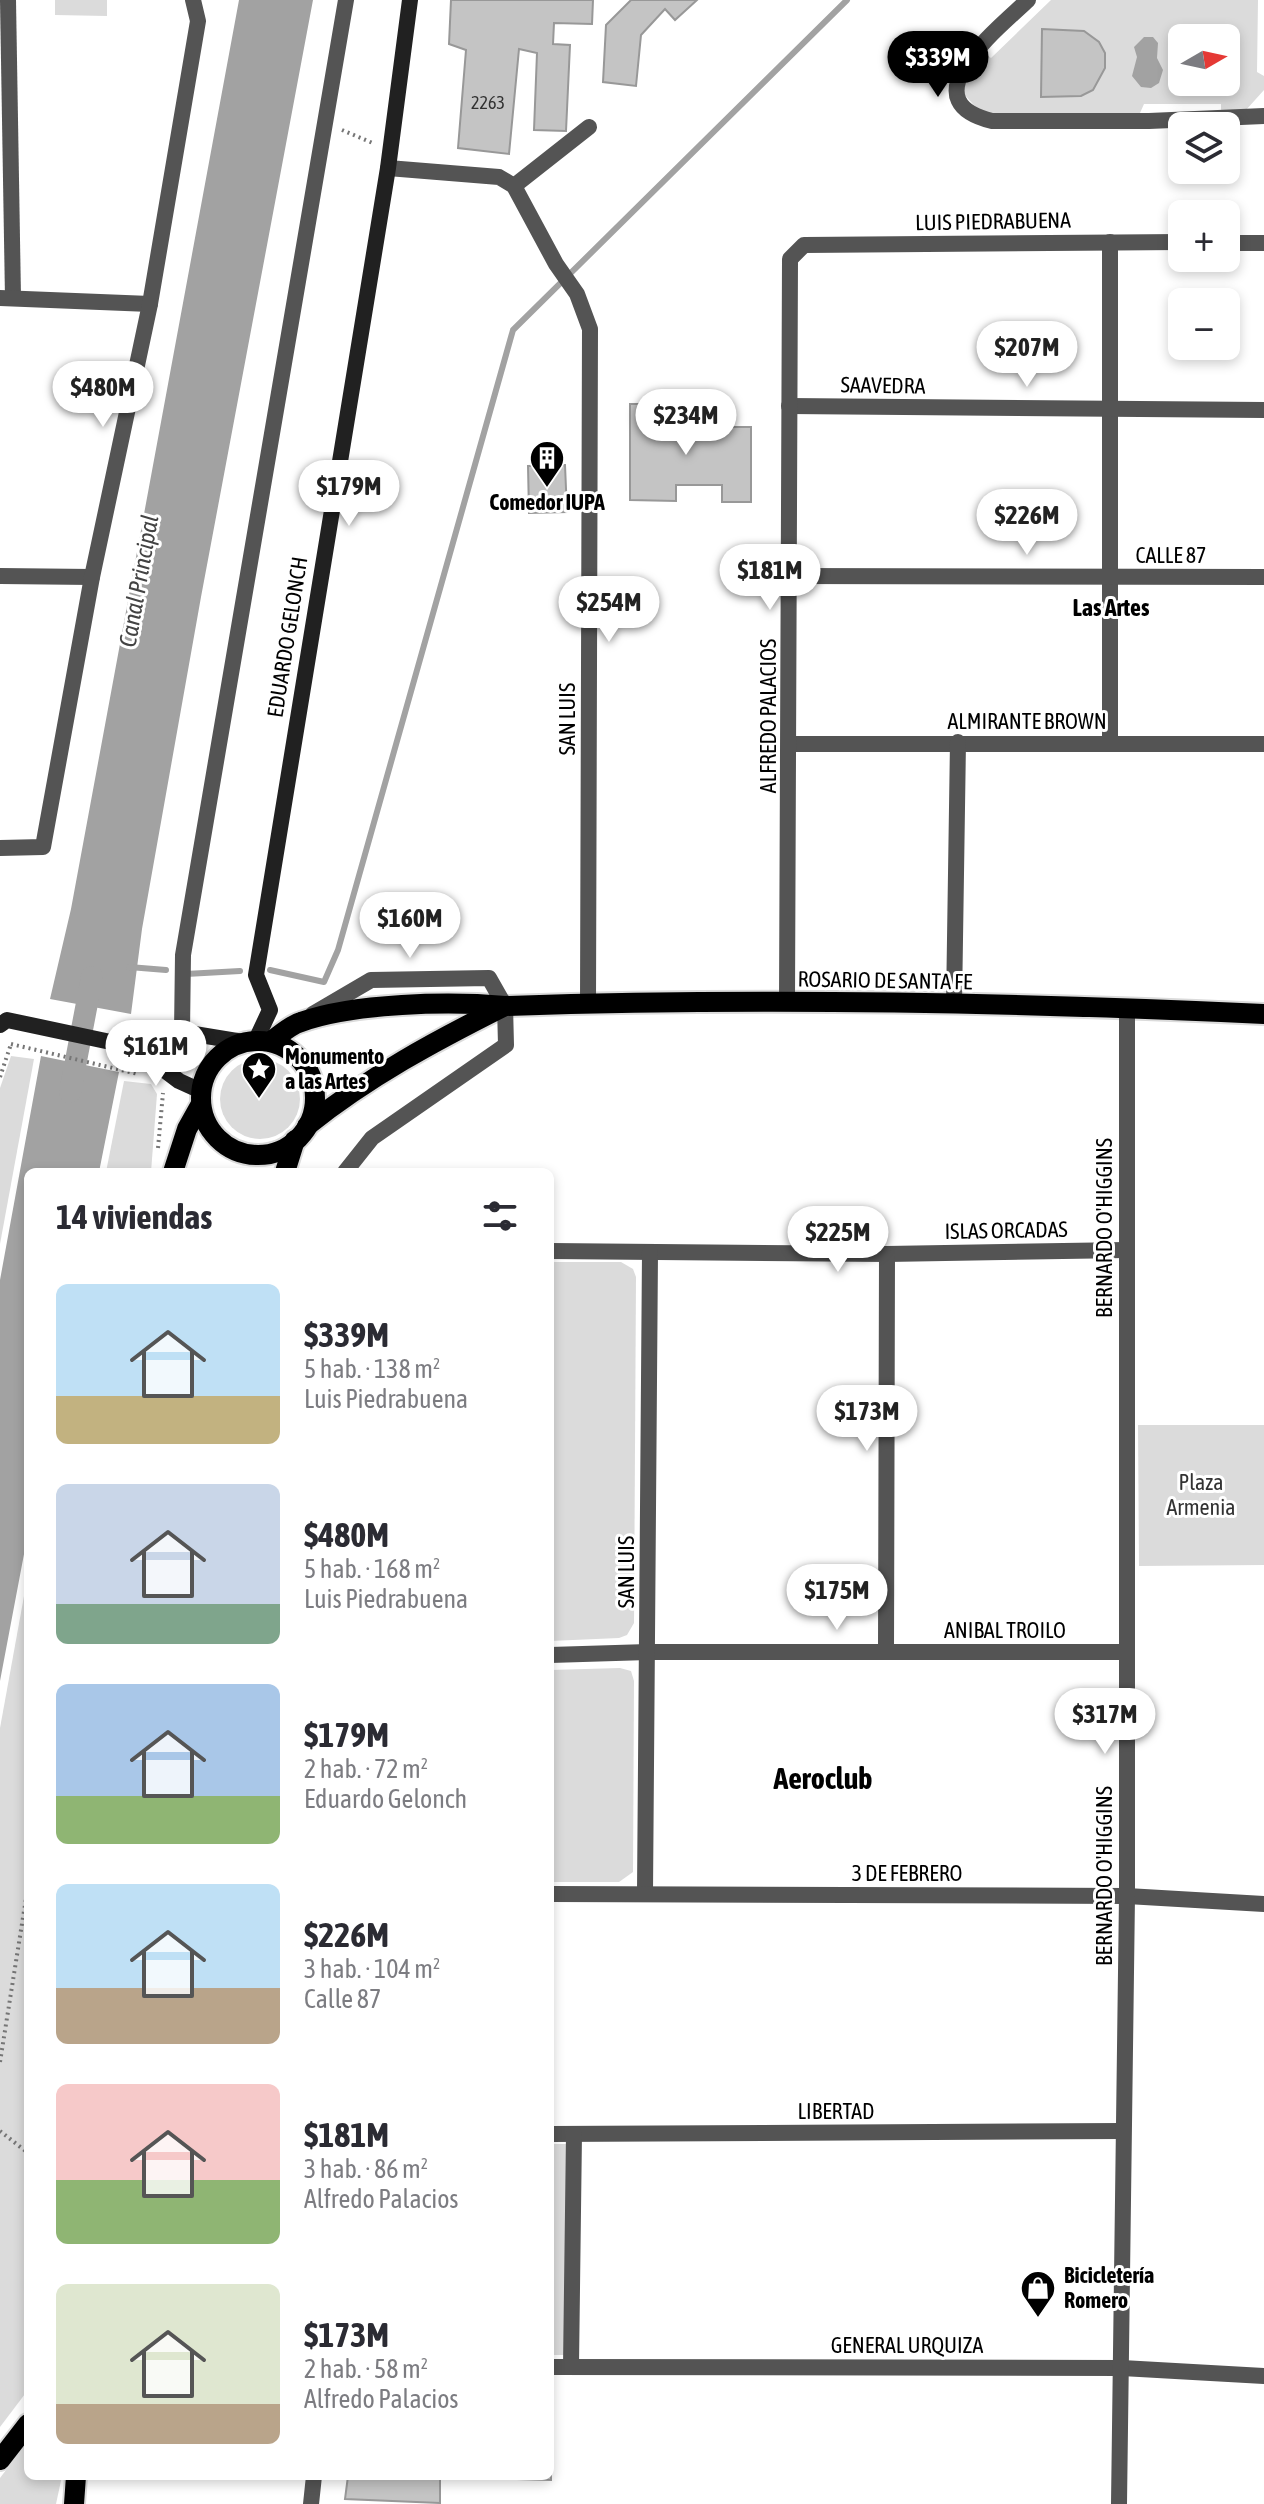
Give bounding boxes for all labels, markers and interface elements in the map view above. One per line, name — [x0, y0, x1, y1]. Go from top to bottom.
north arrow — [1168, 24, 1240, 96]
map controls — [1168, 24, 1240, 360]
pin: $339M — [882, 31, 994, 99]
text: $339M — [905, 42, 971, 72]
house number: 2263 — [471, 92, 505, 113]
button: layers — [1168, 112, 1240, 184]
button: + — [1168, 200, 1240, 272]
street label: LUIS PIEDRABUENA — [915, 207, 1071, 235]
button: − — [1168, 288, 1240, 360]
pin: $207M — [971, 321, 1083, 389]
text: $207M — [994, 332, 1060, 362]
pin: $480M — [47, 361, 159, 429]
street label: SAAVEDRA — [840, 371, 926, 399]
text: $480M — [70, 372, 136, 402]
pin: $234M — [630, 389, 742, 457]
text: $234M — [653, 400, 719, 430]
building icon: Comedor IUPA — [528, 439, 566, 489]
pin: $179M — [293, 460, 405, 528]
text: $179M — [316, 471, 382, 501]
place label: Comedor IUPA — [489, 489, 605, 515]
pin: $226M — [971, 489, 1083, 557]
text: $226M — [994, 500, 1060, 530]
water label: Canal Principal — [114, 513, 163, 649]
street label: CALLE 87 — [1136, 542, 1206, 568]
pin: $181M — [714, 544, 826, 612]
street label: EDUARDO GELONCH — [261, 555, 313, 719]
text: $181M — [737, 555, 803, 585]
pin: $254M — [553, 576, 665, 644]
text: $254M — [576, 587, 642, 617]
district label: Las Artes — [1073, 594, 1150, 621]
street label: ALFREDO PALACIOS — [755, 639, 781, 793]
street label: SAN LUIS — [554, 683, 580, 755]
street label: ALMIRANTE BROWN — [947, 708, 1107, 734]
pin: $160M — [354, 892, 466, 960]
text: $160M — [377, 903, 443, 933]
street label: ROSARIO DE SANTA FE — [797, 965, 973, 995]
pin: $161M — [100, 1020, 212, 1088]
text: $161M — [123, 1031, 189, 1061]
place label: Monumento a las Artes — [285, 1043, 384, 1094]
place icon: Monumento a las Artes — [240, 1050, 278, 1100]
street label: BERNARDO O'HIGGINS — [1091, 1138, 1117, 1318]
icon: filters — [478, 1194, 522, 1238]
text: 14 viviendas — [56, 1197, 212, 1236]
pin: $225M — [782, 1206, 894, 1274]
street label: ISLAS ORCADAS — [944, 1216, 1068, 1244]
text: $225M — [805, 1217, 871, 1247]
text: $339M — [304, 1315, 389, 1354]
icon: home — [120, 1316, 216, 1412]
text: 5 hab. · 138 m² — [304, 1354, 440, 1384]
text: Luis Piedrabuena — [304, 1384, 468, 1414]
pin: $173M — [811, 1385, 923, 1453]
text: $173M — [834, 1396, 900, 1426]
park label: Plaza Armenia — [1166, 1469, 1236, 1520]
text: $480M — [304, 1515, 389, 1554]
icon: home — [120, 1516, 216, 1612]
street label: SAN LUIS — [613, 1536, 639, 1608]
text: 5 hab. · 168 m² — [304, 1554, 440, 1584]
pin: $175M — [781, 1564, 893, 1632]
text: $175M — [804, 1575, 870, 1605]
text: Luis Piedrabuena — [304, 1584, 468, 1614]
street label: ANIBAL TROILO — [944, 1617, 1066, 1643]
pin: $317M — [1049, 1688, 1161, 1756]
text: $317M — [1072, 1699, 1138, 1729]
text: $179M — [304, 1715, 389, 1754]
icon: home — [120, 1716, 216, 1812]
text: 2 hab. · 72 m² — [304, 1754, 428, 1784]
district label: Aeroclub — [772, 1761, 873, 1795]
text: Eduardo Gelonch — [304, 1784, 467, 1814]
street label: BERNARDO O'HIGGINS — [1091, 1786, 1117, 1966]
street label: 3 DE FEBRERO — [852, 1860, 962, 1886]
text: $226M — [304, 1915, 389, 1954]
icon: home — [120, 1916, 216, 2012]
text: 3 hab. · 104 m² — [304, 1954, 440, 1984]
text: Calle 87 — [304, 1984, 381, 2014]
street label: LIBERTAD — [798, 2098, 874, 2124]
text: $181M — [304, 2115, 389, 2154]
icon: home — [120, 2116, 216, 2212]
text: 3 hab. · 86 m² — [304, 2154, 428, 2184]
text: Alfredo Palacios — [304, 2184, 459, 2214]
place label: Bicicletería Romero — [1064, 2262, 1154, 2313]
shop icon: Bicicletería Romero — [1019, 2269, 1057, 2319]
text: $173M — [304, 2315, 389, 2354]
icon: home — [120, 2316, 216, 2412]
street label: GENERAL URQUIZA — [831, 2332, 984, 2358]
text: 2 hab. · 58 m² — [304, 2354, 428, 2384]
text: Alfredo Palacios — [304, 2384, 459, 2414]

